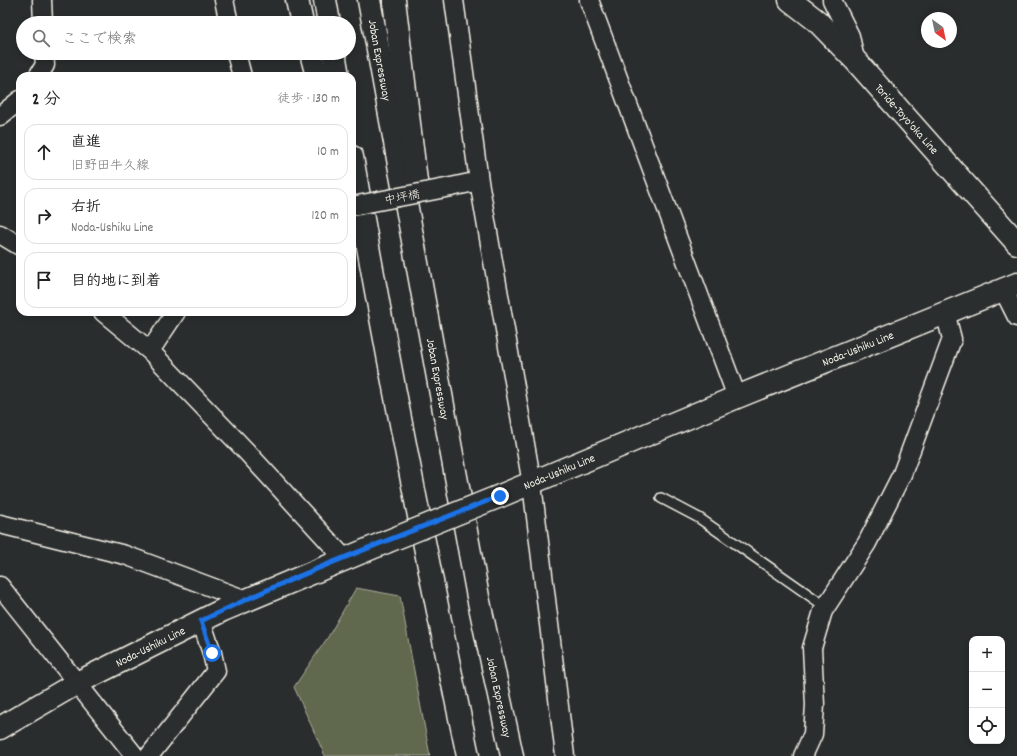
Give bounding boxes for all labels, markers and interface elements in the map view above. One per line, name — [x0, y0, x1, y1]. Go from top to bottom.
north arrow — [921, 12, 957, 48]
search box — [16, 16, 356, 60]
street label: Joban Expressway — [363, 18, 394, 103]
icon: search — [30, 27, 52, 49]
text: ここで検索 — [62, 29, 137, 51]
street label: Toride-Toyo'oka Line — [870, 81, 942, 159]
text: 2 分 — [32, 89, 60, 113]
text: 徒歩 · 130 m — [277, 90, 340, 109]
text: 直進 — [71, 132, 101, 154]
icon: ahead — [33, 141, 55, 163]
text: 10 m — [317, 143, 339, 162]
text: 旧野田牛久線 — [71, 157, 149, 176]
street label: 中坪橋 — [383, 187, 422, 210]
text: 右折 — [71, 197, 101, 219]
icon: right — [33, 205, 55, 227]
text: 120 m — [311, 207, 339, 226]
text: Noda-Ushiku Line — [71, 219, 153, 238]
icon: arrive — [33, 269, 55, 291]
text: 目的地に到着 — [71, 271, 161, 293]
street label: Noda-Ushiku Line — [820, 328, 897, 372]
street label: Joban Expressway — [421, 337, 453, 422]
street label: Noda-Ushiku Line — [521, 450, 598, 495]
route end — [491, 487, 509, 505]
street label: Noda-Ushiku Line — [113, 623, 189, 672]
map controls — [969, 636, 1005, 744]
button: + — [969, 636, 1005, 672]
route start — [203, 644, 221, 662]
street label: Joban Expressway — [481, 655, 515, 740]
button: − — [969, 672, 1005, 708]
button: locate — [969, 708, 1005, 744]

